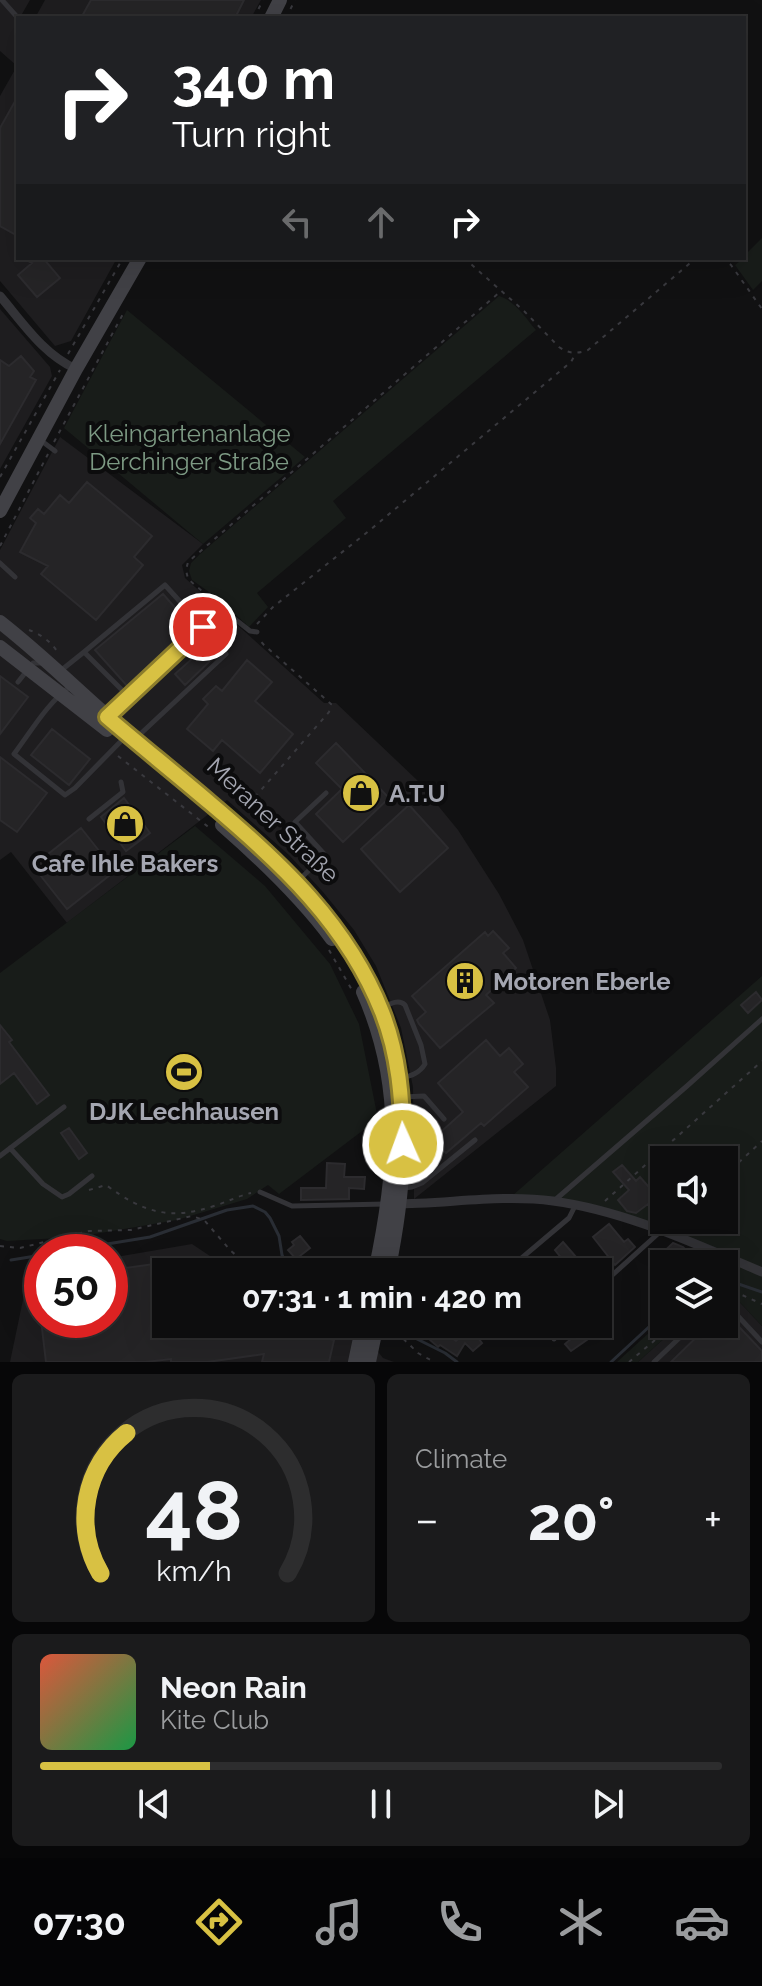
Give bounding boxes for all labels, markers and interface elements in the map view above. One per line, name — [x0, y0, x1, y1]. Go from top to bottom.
text: 340 m — [172, 46, 335, 112]
icon: right — [40, 48, 144, 152]
text: Turn right — [172, 113, 331, 155]
icon: left — [275, 200, 319, 244]
icon: ahead — [359, 200, 403, 244]
icon: right — [443, 200, 487, 244]
park label: Kleingartenanlage Derchinger Straße — [87, 419, 291, 476]
pin — [169, 593, 237, 661]
icon: arrive — [181, 605, 225, 649]
street label: Meraner Straße — [201, 752, 345, 888]
shop icon: A.T.U — [340, 772, 382, 814]
place label: A.T.U — [389, 779, 446, 808]
shop icon: Cafe Ihle Bakers — [104, 803, 146, 845]
place label: Cafe Ihle Bakers — [32, 849, 218, 878]
building icon: Motoren Eberle — [444, 960, 486, 1002]
place label: Motoren Eberle — [493, 967, 671, 996]
sports icon: DJK Lechhausen — [163, 1051, 205, 1093]
place label: DJK Lechhausen — [89, 1097, 279, 1126]
position arrow — [361, 1102, 445, 1186]
map controls — [650, 1146, 738, 1338]
button: sound — [650, 1146, 738, 1234]
speed limit sign: 50 — [24, 1234, 128, 1338]
button: layers — [650, 1250, 738, 1338]
text: 07:31 · 1 min · 420 m — [242, 1280, 522, 1315]
text: Climate — [415, 1444, 507, 1474]
text: 48 — [145, 1462, 242, 1559]
text: 20° — [528, 1484, 615, 1554]
text: − — [415, 1494, 439, 1545]
text: + — [704, 1494, 722, 1545]
text: km/h — [156, 1554, 231, 1588]
text: Neon Rain — [160, 1670, 307, 1705]
text: Kite Club — [160, 1705, 269, 1735]
icon: previous — [132, 1782, 176, 1826]
icon: pause — [359, 1782, 403, 1826]
icon: next — [586, 1782, 630, 1826]
icon: directions — [191, 1894, 247, 1950]
icon: music — [311, 1894, 367, 1950]
icon: phone — [432, 1894, 488, 1950]
icon: climate — [553, 1894, 609, 1950]
icon: car — [674, 1894, 730, 1950]
text: 07:30 — [32, 1901, 126, 1943]

